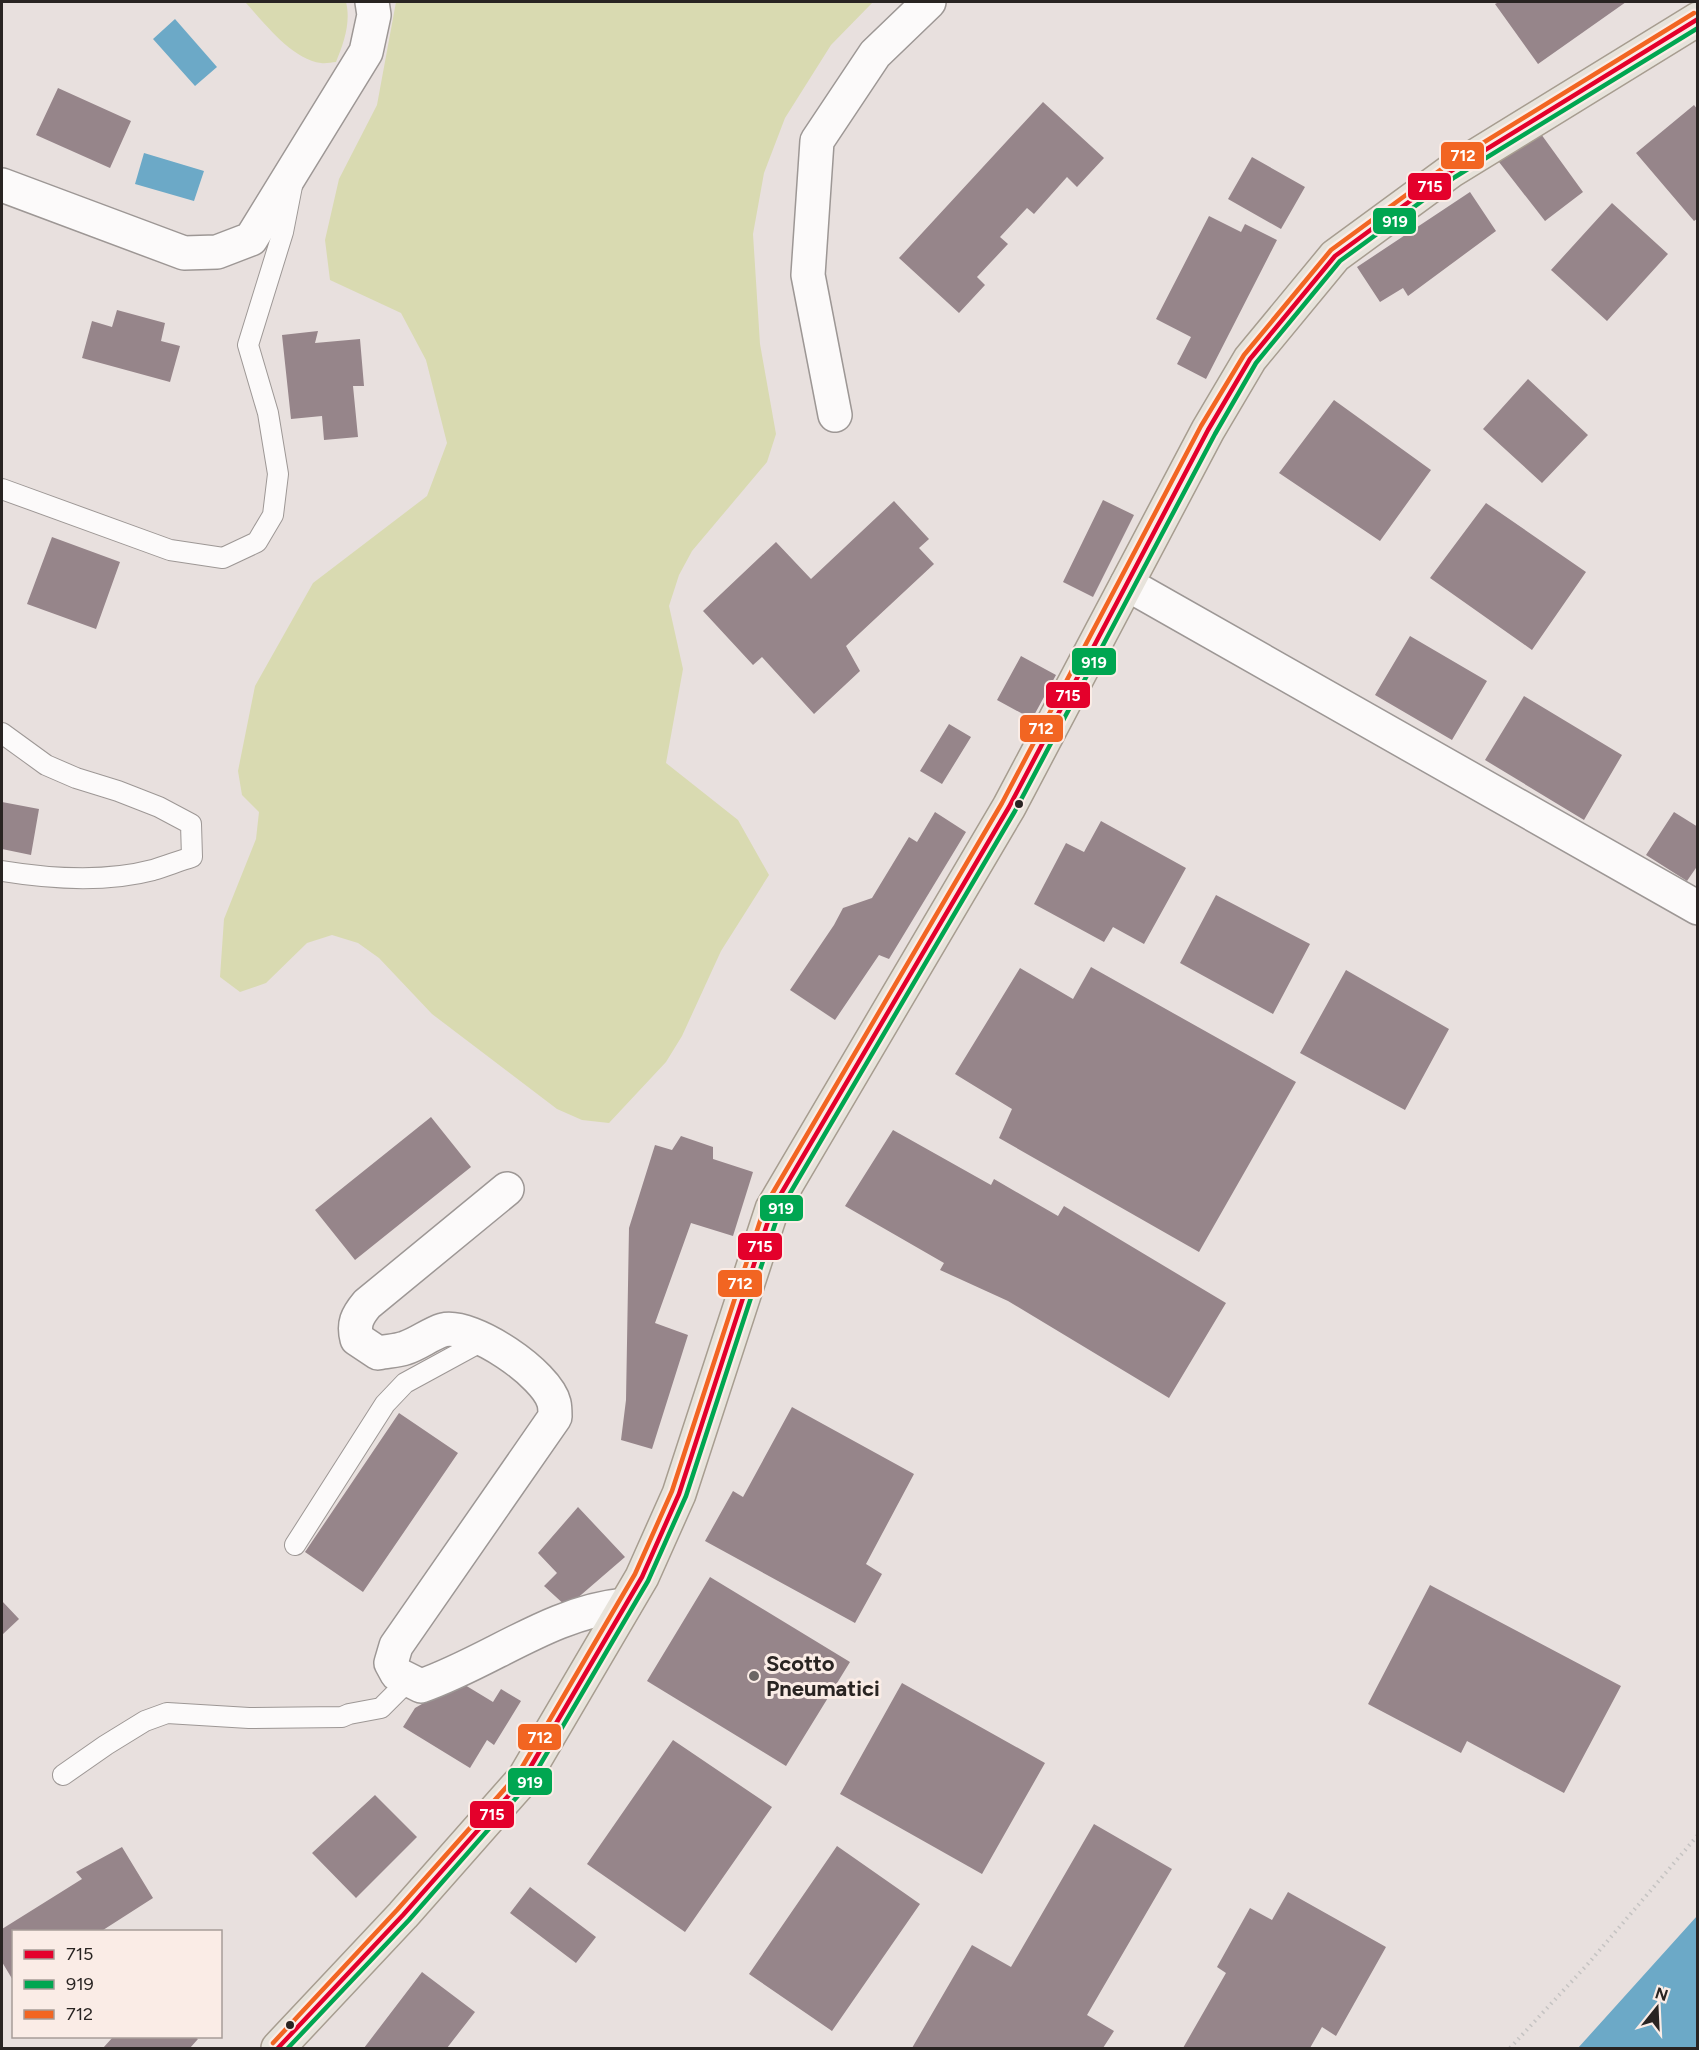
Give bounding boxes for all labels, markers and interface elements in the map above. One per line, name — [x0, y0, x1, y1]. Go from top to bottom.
line badge: 712 — [1440, 141, 1485, 170]
text: 712 — [1451, 146, 1475, 165]
line badge: 715 — [1407, 172, 1452, 201]
text: 715 — [1418, 177, 1442, 196]
line badge: 919 — [1372, 207, 1417, 235]
text: 919 — [1382, 212, 1408, 231]
line badge: 919 — [1071, 647, 1117, 676]
text: 919 — [1081, 653, 1107, 672]
line badge: 715 — [1045, 681, 1091, 709]
text: 715 — [1056, 686, 1080, 705]
line badge: 712 — [1019, 714, 1064, 743]
text: 712 — [1029, 719, 1053, 738]
unlabelled marker — [1013, 798, 1025, 810]
line badge: 919 — [759, 1194, 804, 1222]
text: 919 — [768, 1199, 794, 1218]
line badge: 715 — [737, 1232, 783, 1261]
text: 715 — [748, 1237, 772, 1256]
line badge: 712 — [717, 1269, 763, 1298]
text: 712 — [728, 1274, 752, 1293]
place label: Scotto Pneumatici — [766, 1650, 880, 1702]
marker: Scotto Pneumatici — [747, 1669, 761, 1683]
line badge: 712 — [517, 1723, 562, 1751]
text: 712 — [528, 1728, 552, 1747]
line badge: 919 — [507, 1767, 553, 1796]
text: 919 — [517, 1773, 543, 1792]
line badge: 715 — [469, 1800, 515, 1829]
text: 715 — [480, 1805, 504, 1824]
legend — [12, 1930, 222, 2038]
text: 715 — [66, 1943, 93, 1965]
text: 919 — [66, 1973, 94, 1995]
north arrow — [1627, 1978, 1687, 2038]
text: N — [1653, 1983, 1670, 2005]
text: 712 — [66, 2003, 93, 2025]
unlabelled marker — [284, 2019, 296, 2031]

